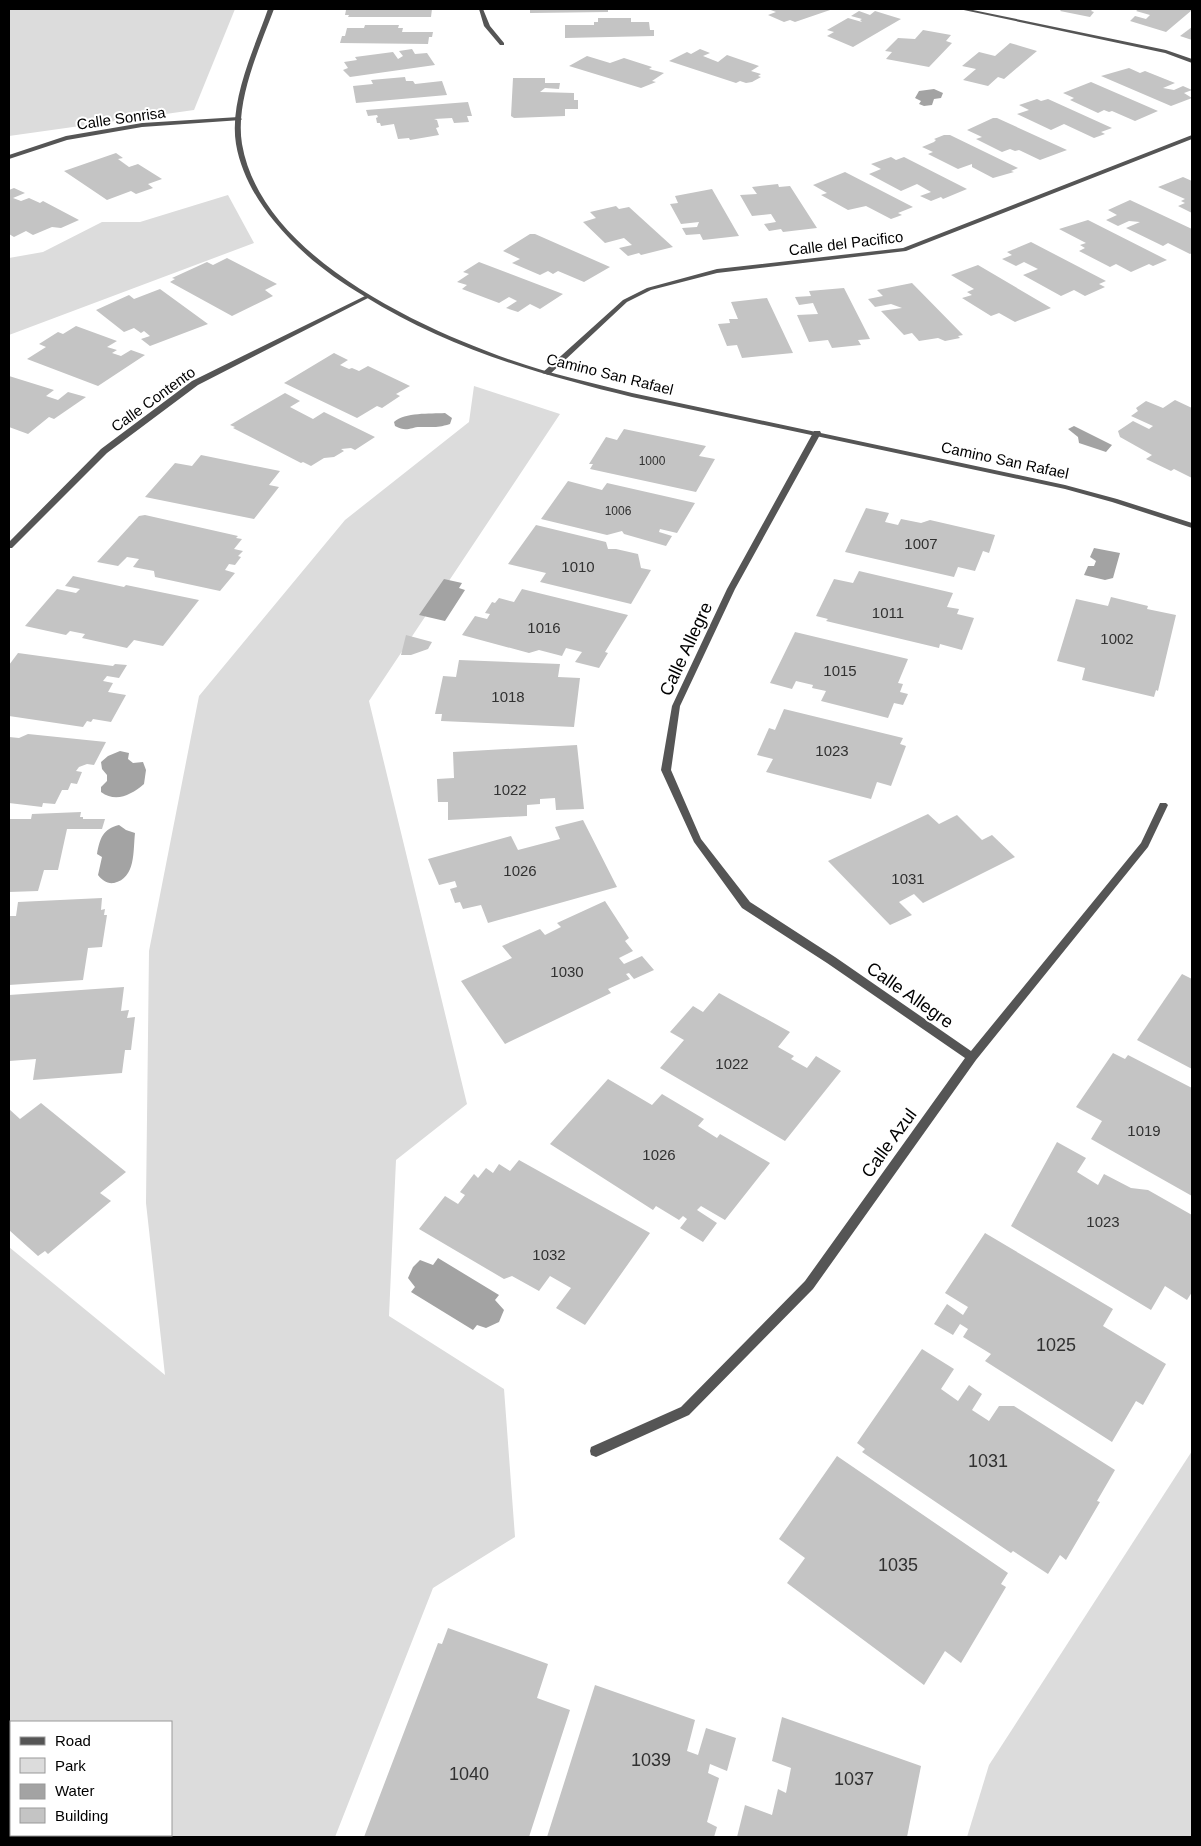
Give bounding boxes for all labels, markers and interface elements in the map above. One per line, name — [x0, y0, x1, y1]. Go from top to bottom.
street label: Calle Sonrisa — [76, 103, 167, 133]
street label: Calle del Pacifico — [788, 228, 904, 258]
street label: Camino San Rafael — [545, 350, 675, 398]
street label: Calle Contento — [108, 363, 198, 435]
street label: Camino San Rafael — [940, 438, 1070, 482]
house number: 1000 — [639, 454, 666, 468]
house number: 1006 — [605, 504, 632, 518]
house number: 1007 — [904, 535, 938, 552]
house number: 1010 — [561, 558, 595, 575]
street label: Calle Allegre — [656, 599, 716, 699]
house number: 1011 — [872, 604, 904, 621]
house number: 1016 — [527, 619, 561, 636]
house number: 1002 — [1100, 630, 1134, 647]
house number: 1015 — [823, 662, 857, 679]
house number: 1018 — [491, 688, 525, 705]
house number: 1023 — [815, 742, 849, 759]
house number: 1022 — [493, 781, 527, 798]
house number: 1026 — [503, 862, 537, 879]
house number: 1031 — [891, 870, 925, 887]
street label: Calle Allegre — [863, 958, 957, 1032]
house number: 1030 — [550, 963, 584, 980]
house number: 1022 — [715, 1055, 749, 1072]
street label: Calle Azul — [857, 1105, 921, 1181]
house number: 1019 — [1127, 1122, 1161, 1139]
house number: 1026 — [642, 1146, 676, 1163]
house number: 1023 — [1086, 1213, 1120, 1230]
house number: 1032 — [532, 1246, 566, 1263]
house number: 1025 — [1036, 1335, 1076, 1355]
house number: 1031 — [968, 1451, 1008, 1471]
house number: 1035 — [878, 1555, 918, 1575]
legend — [10, 1721, 172, 1836]
text: Road — [55, 1732, 91, 1749]
house number: 1039 — [631, 1750, 671, 1770]
text: Park — [55, 1757, 86, 1774]
house number: 1040 — [449, 1764, 489, 1784]
house number: 1037 — [834, 1769, 874, 1789]
text: Water — [55, 1782, 94, 1799]
text: Building — [55, 1807, 108, 1824]

